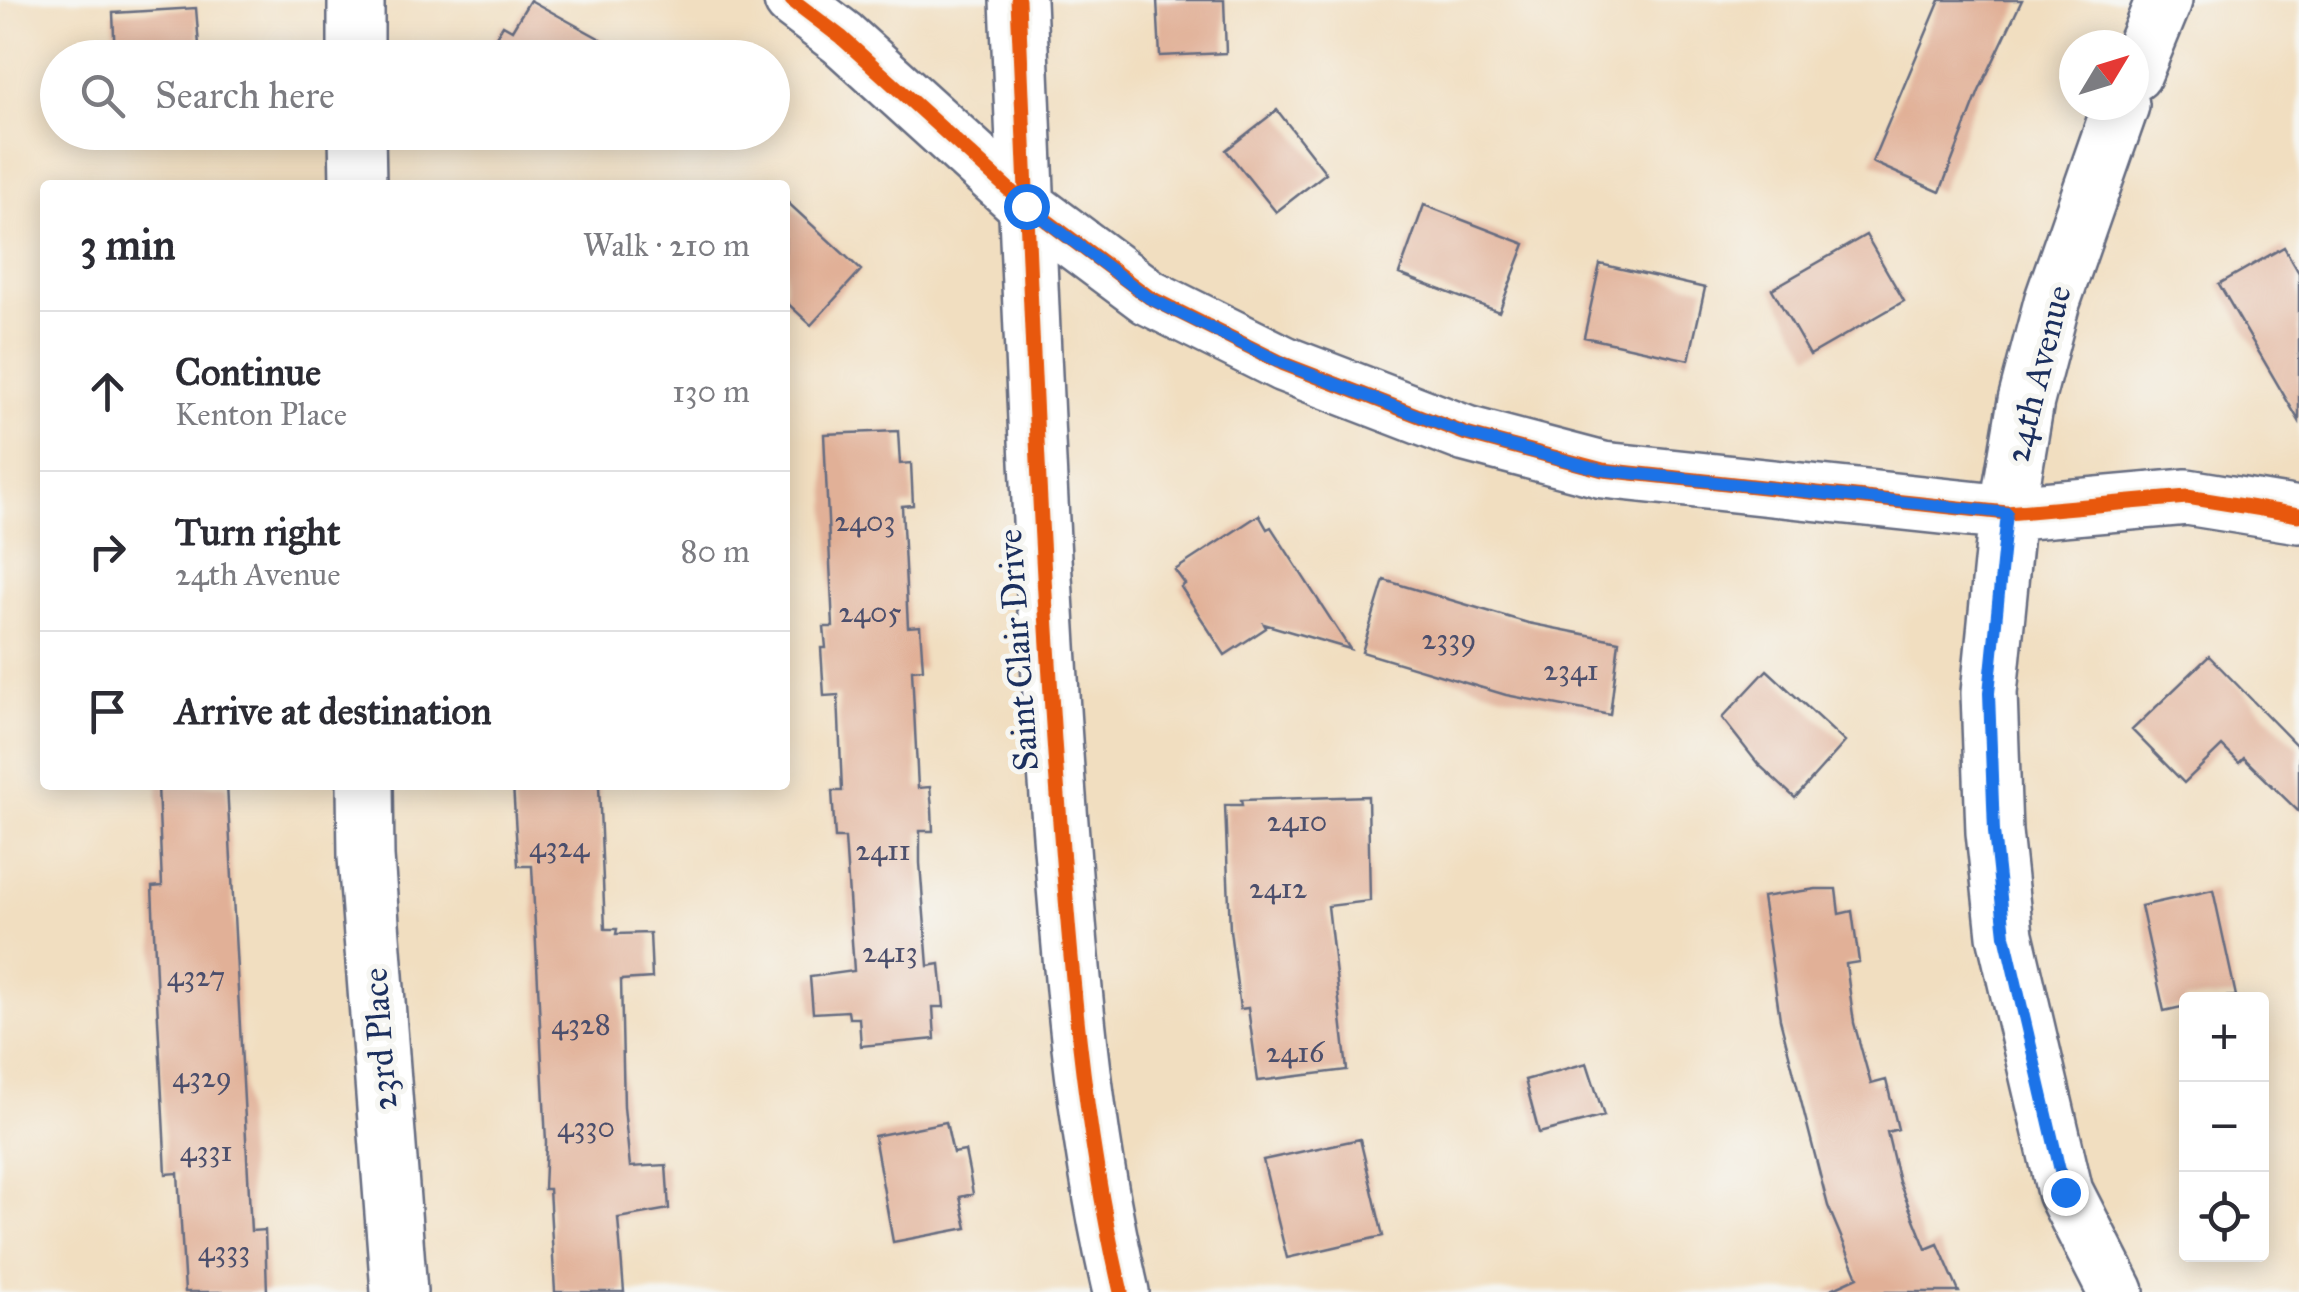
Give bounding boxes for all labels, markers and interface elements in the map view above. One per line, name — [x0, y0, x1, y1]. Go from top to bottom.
north arrow — [2059, 30, 2149, 120]
search box — [40, 40, 790, 150]
icon: search — [75, 68, 130, 123]
text: Search here — [155, 72, 335, 118]
route start — [1004, 184, 1050, 230]
text: 3 min — [80, 219, 175, 271]
text: Walk · 210 m — [583, 226, 750, 265]
street label: 24th Avenue — [1995, 281, 2081, 467]
text: Continue — [175, 349, 321, 395]
icon: ahead — [80, 364, 135, 419]
text: 130 m — [672, 372, 750, 411]
text: Kenton Place — [175, 395, 347, 434]
house number: 2403 — [835, 503, 895, 539]
text: Turn right — [175, 509, 341, 555]
icon: right — [80, 524, 135, 579]
street label: Saint Clair Drive — [988, 528, 1048, 772]
text: 80 m — [681, 532, 750, 571]
text: 24th Avenue — [175, 555, 341, 594]
house number: 2405 — [839, 594, 902, 630]
house number: 2339 — [1422, 621, 1476, 658]
house number: 2341 — [1543, 652, 1599, 688]
icon: arrive — [80, 684, 135, 739]
text: Arrive at destination — [175, 688, 492, 734]
house number: 2410 — [1267, 803, 1327, 839]
house number: 4324 — [529, 829, 590, 865]
house number: 2411 — [855, 832, 911, 868]
house number: 2412 — [1249, 870, 1307, 906]
house number: 2413 — [862, 934, 918, 970]
house number: 4327 — [167, 958, 225, 994]
street label: 23rd Place — [354, 966, 406, 1112]
map controls — [2179, 992, 2269, 1262]
button: + — [2179, 992, 2269, 1082]
house number: 4328 — [551, 1006, 611, 1042]
house number: 2416 — [1266, 1034, 1326, 1070]
house number: 4329 — [172, 1059, 232, 1096]
button: − — [2179, 1082, 2269, 1172]
house number: 4330 — [557, 1109, 615, 1145]
house number: 4331 — [180, 1133, 232, 1169]
route end — [2043, 1170, 2089, 1216]
button: locate — [2179, 1172, 2269, 1262]
house number: 4333 — [198, 1233, 250, 1269]

